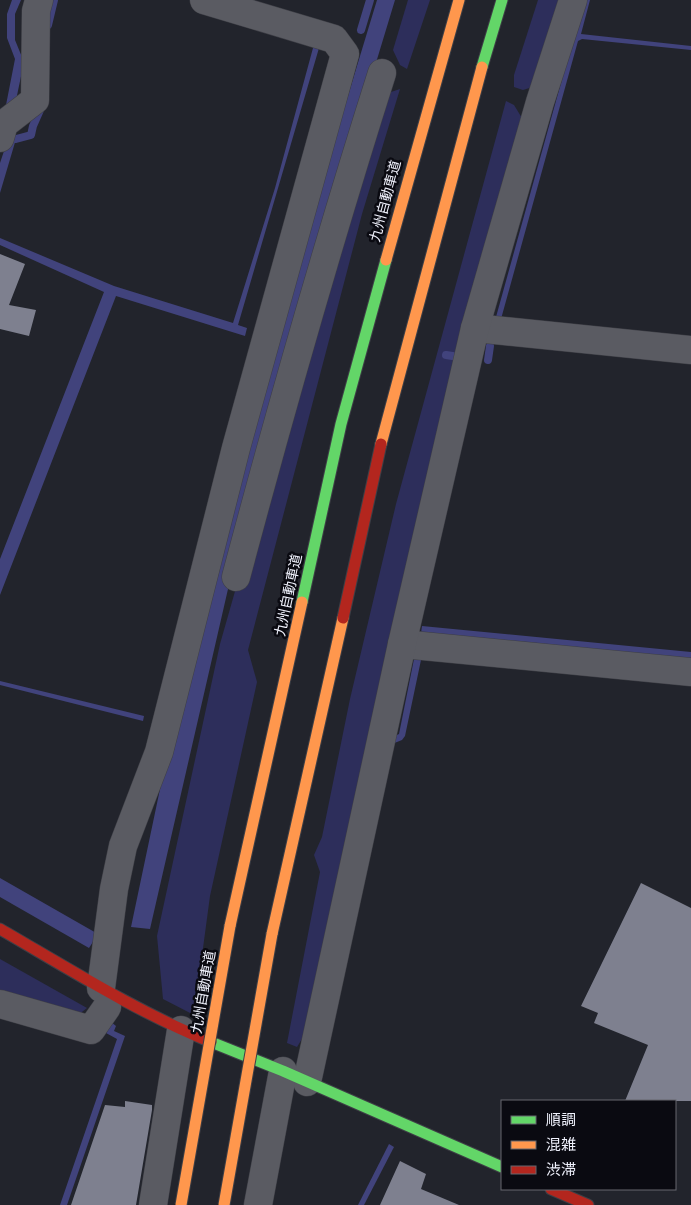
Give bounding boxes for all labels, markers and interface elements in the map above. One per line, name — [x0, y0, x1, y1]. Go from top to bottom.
street label: 九州自動車道 — [365, 158, 405, 244]
street label: 九州自動車道 — [270, 552, 306, 638]
street label: 九州自動車道 — [187, 949, 219, 1035]
legend — [501, 1100, 676, 1190]
text: 順調 — [546, 1110, 576, 1129]
text: 混雑 — [546, 1135, 576, 1154]
text: 渋滞 — [546, 1160, 576, 1179]

